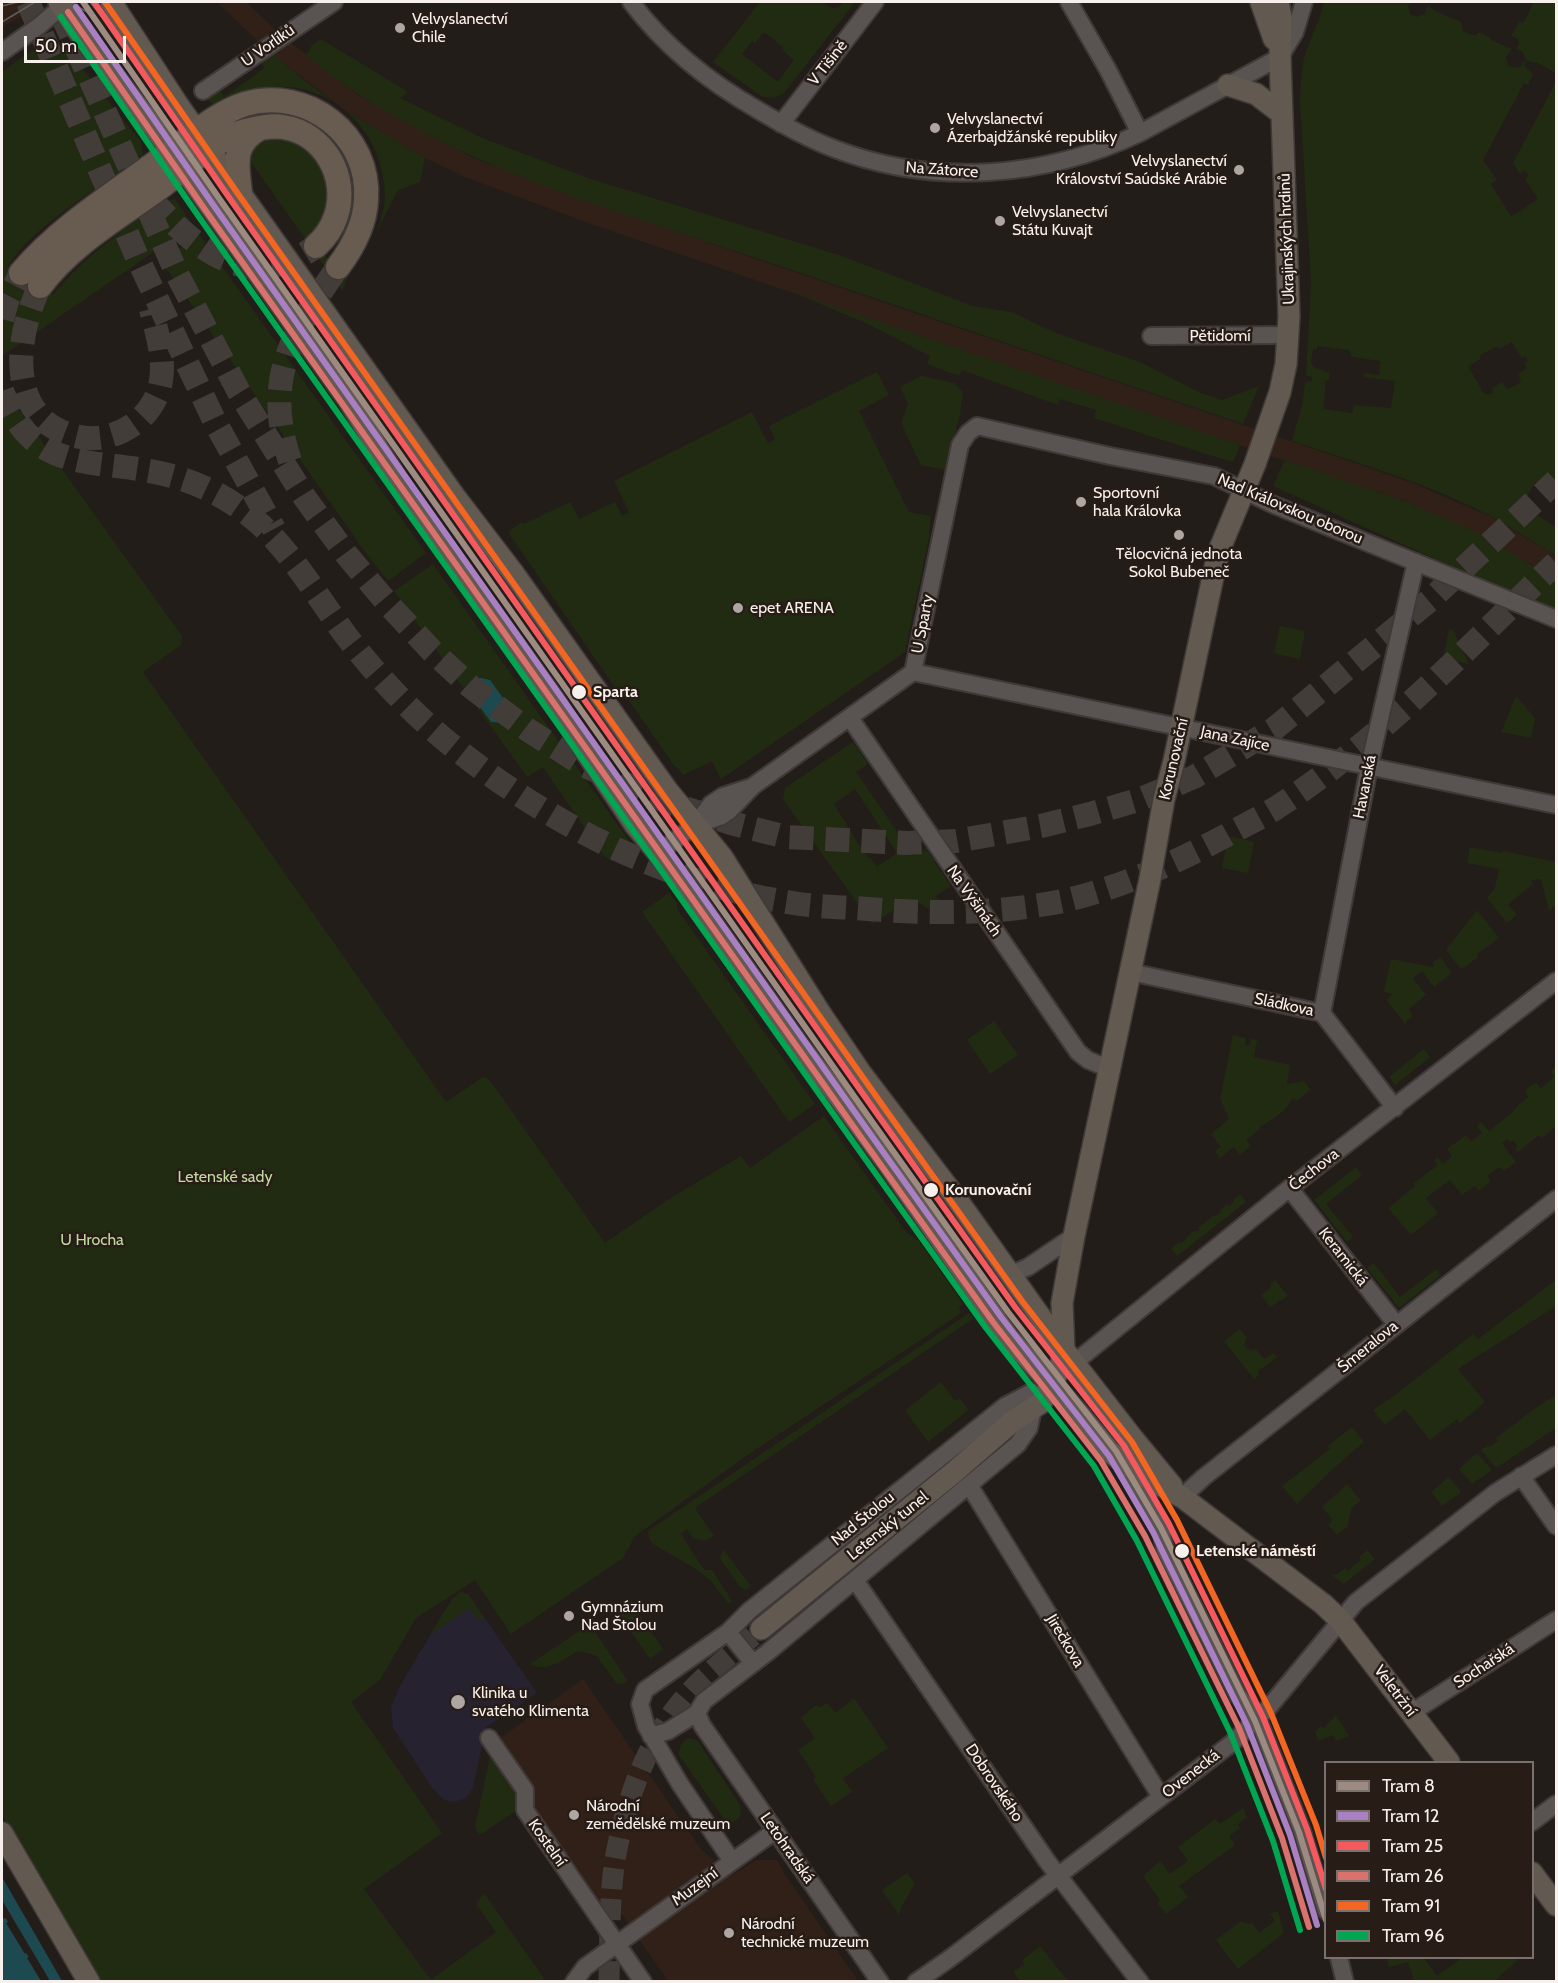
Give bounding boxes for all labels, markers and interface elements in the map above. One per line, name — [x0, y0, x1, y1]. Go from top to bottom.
place label: Velvyslanectví Chile — [412, 9, 508, 47]
street label: U Vorlíků — [238, 21, 298, 71]
marker: Velvyslanectví Chile — [393, 21, 407, 35]
scale bar — [27, 24, 129, 62]
text: 50 m — [35, 35, 77, 57]
street label: V Tišině — [804, 36, 852, 90]
place label: Velvyslanectví Ázerbajdžánské republiky — [947, 109, 1117, 147]
marker: Velvyslanectví Ázerbajdžánské republiky — [928, 121, 942, 135]
place label: Velvyslanectví Království Saúdské Arábie — [1056, 151, 1227, 189]
street label: Na Zátorce — [905, 158, 979, 182]
marker: Velvyslanectví Království Saúdské Arábie — [1232, 163, 1246, 177]
street label: Ukrajinských hrdinů — [1275, 173, 1299, 305]
place label: Velvyslanectví Státu Kuvajt — [1012, 202, 1108, 240]
marker: Velvyslanectví Státu Kuvajt — [993, 214, 1007, 228]
street label: Pětidomí — [1189, 326, 1251, 346]
street label: Nad Královskou oborou — [1215, 470, 1365, 548]
place label: Sportovní hala Královka — [1093, 483, 1181, 521]
marker: Sportovní hala Královka — [1074, 495, 1088, 509]
marker: Tělocvičná jednota Sokol Bubeneč — [1172, 528, 1186, 542]
place label: Tělocvičná jednota Sokol Bubeneč — [1116, 544, 1242, 582]
street label: U Sparty — [908, 593, 938, 655]
place label: epet ARENA — [750, 598, 834, 618]
marker: epet ARENA — [731, 601, 745, 615]
place label: Sparta — [593, 682, 638, 702]
marker: Sparta — [570, 683, 588, 701]
street label: Korunovační — [1155, 716, 1193, 802]
street label: Jana Zajíce — [1199, 722, 1271, 756]
street label: Havanská — [1349, 754, 1381, 820]
street label: Na Výšinách — [942, 862, 1006, 940]
street label: Sládkova — [1252, 989, 1316, 1021]
street label: Čechova — [1285, 1145, 1343, 1195]
park label: Letenské sady — [177, 1167, 273, 1187]
place label: Korunovační — [945, 1180, 1031, 1200]
marker: Korunovační — [922, 1181, 940, 1199]
street label: Keramická — [1314, 1224, 1372, 1290]
park label: U Hrocha — [60, 1230, 124, 1250]
street label: Šmeralova — [1334, 1317, 1402, 1377]
street label: Letenský tunel — [844, 1487, 932, 1565]
street label: Nad Štolou — [828, 1488, 898, 1550]
place label: Letenské náměstí — [1196, 1541, 1316, 1561]
marker: Letenské náměstí — [1173, 1542, 1191, 1560]
place label: Gymnázium Nad Štolou — [581, 1597, 664, 1635]
marker: Gymnázium Nad Štolou — [562, 1609, 576, 1623]
street label: Jirečkova — [1042, 1611, 1088, 1671]
street label: Sochařská — [1450, 1639, 1518, 1693]
street label: Veletržní — [1370, 1662, 1420, 1720]
place label: Klinika u svatého Klimenta — [472, 1683, 589, 1721]
marker: Klinika u svatého Klimenta — [449, 1693, 467, 1711]
street label: Dobrovského — [961, 1740, 1027, 1826]
street label: Ovenecká — [1159, 1746, 1223, 1802]
legend — [1324, 1761, 1534, 1959]
text: Tram 8 — [1382, 1775, 1435, 1797]
place label: Národní zemědělské muzeum — [586, 1796, 730, 1834]
text: Tram 12 — [1382, 1805, 1439, 1827]
marker: Národní zemědělské muzeum — [567, 1808, 581, 1822]
street label: Letohradská — [756, 1809, 818, 1887]
street label: Kostelní — [524, 1816, 570, 1870]
text: Tram 25 — [1382, 1835, 1443, 1857]
street label: Muzejní — [668, 1864, 722, 1910]
text: Tram 26 — [1382, 1865, 1444, 1887]
text: Tram 91 — [1382, 1895, 1440, 1917]
place label: Národní technické muzeum — [741, 1914, 869, 1952]
text: Tram 96 — [1382, 1925, 1445, 1947]
marker: Národní technické muzeum — [722, 1926, 736, 1940]

